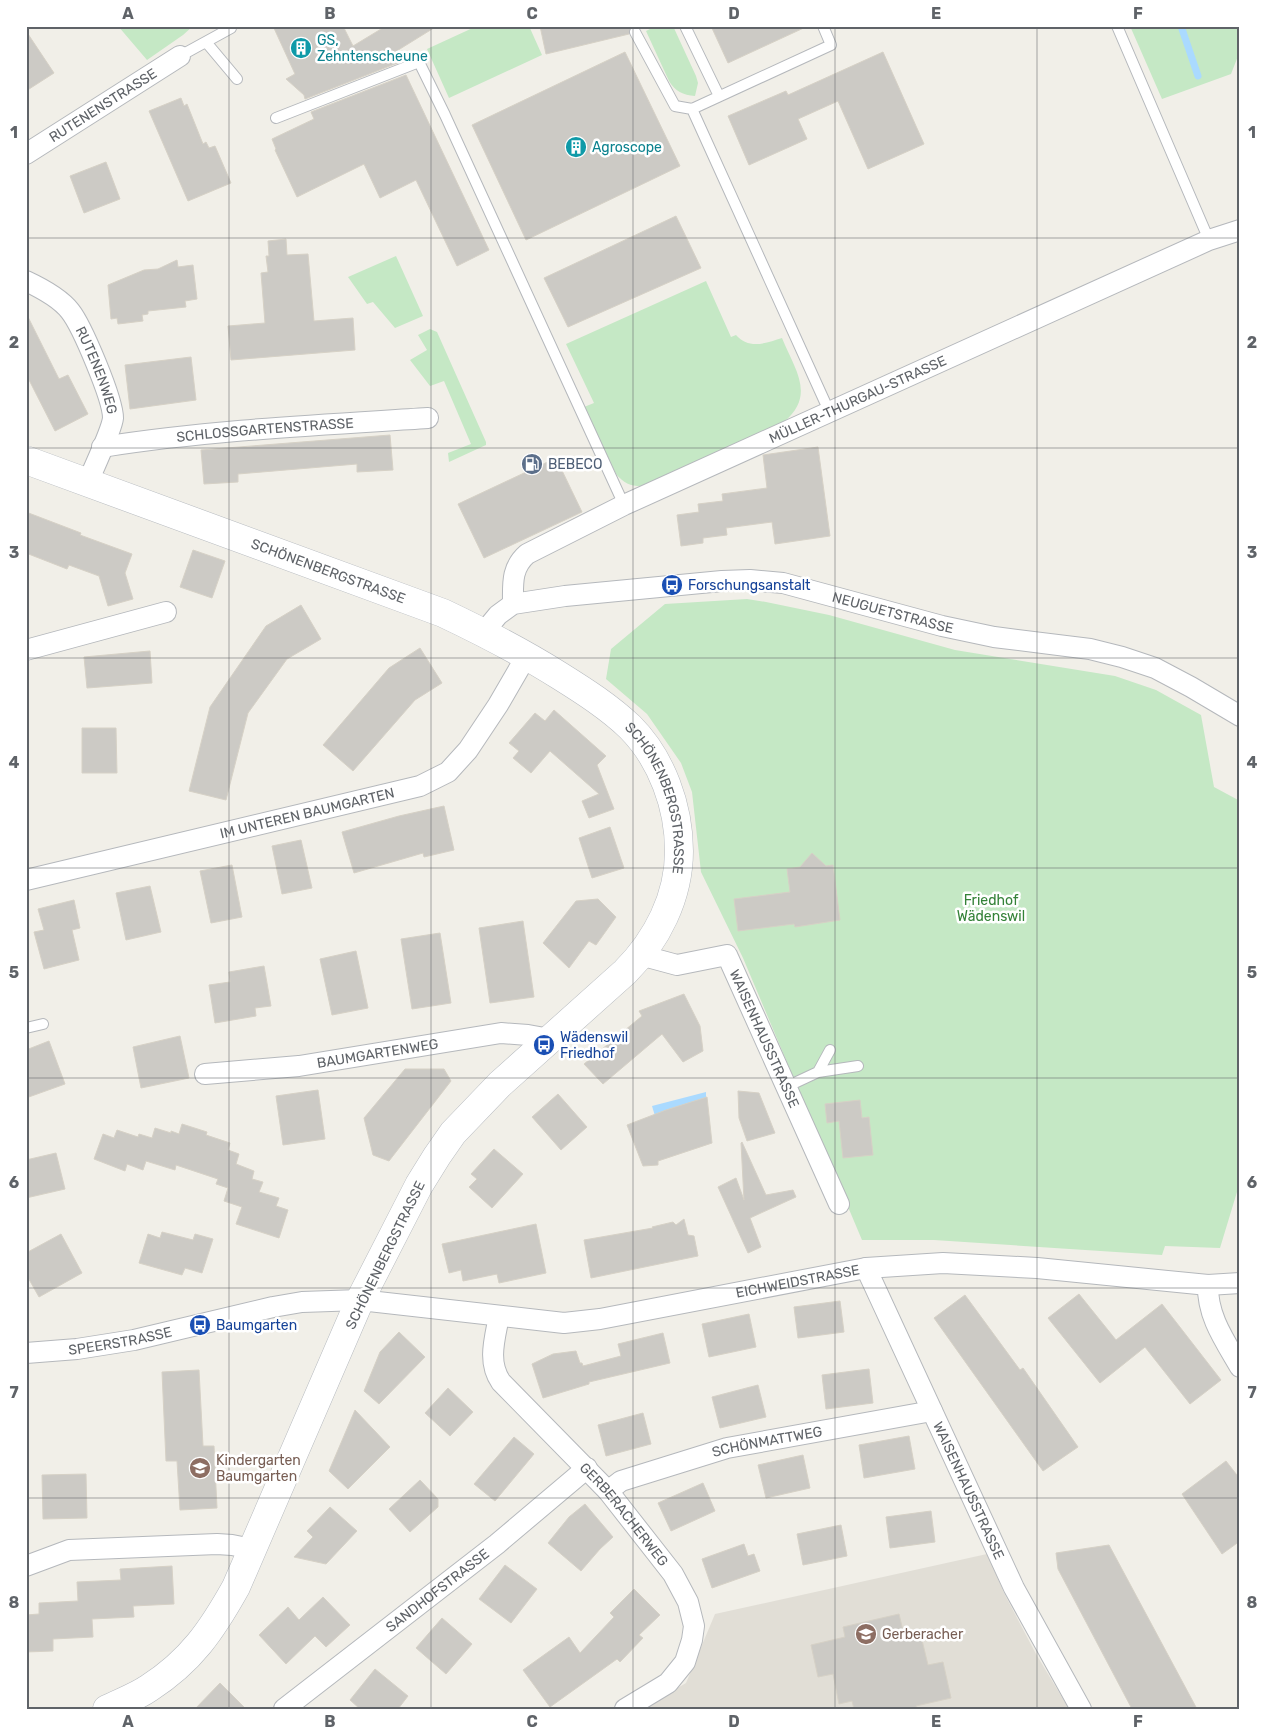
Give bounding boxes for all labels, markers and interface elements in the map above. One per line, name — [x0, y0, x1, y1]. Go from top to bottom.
text: A — [122, 4, 134, 23]
text: B — [324, 4, 336, 23]
text: C — [526, 4, 538, 23]
text: D — [728, 4, 740, 23]
text: E — [931, 4, 941, 23]
text: F — [1133, 4, 1143, 23]
place label: GS, Zehntenscheune — [317, 32, 428, 65]
building icon: GS, Zehntenscheune — [289, 36, 313, 60]
street label: RUTENENSTRASSE — [46, 65, 160, 146]
text: 1 — [10, 123, 18, 142]
text: 1 — [1248, 123, 1256, 142]
building icon: Agroscope — [564, 135, 588, 159]
place label: Agroscope — [592, 139, 662, 156]
street label: RUTENENWEG — [72, 324, 121, 416]
text: 2 — [9, 333, 19, 352]
text: 2 — [1247, 333, 1257, 352]
street label: MÜLLER-THURGAU-STRASSE — [766, 352, 949, 447]
street label: SCHLOSSGARTENSTRASSE — [175, 415, 354, 446]
fuel station icon: BEBECO — [520, 452, 544, 476]
place label: BEBECO — [548, 456, 602, 473]
street label: SCHÖNENBERGSTRASSE — [249, 535, 408, 607]
text: 3 — [9, 543, 19, 562]
text: 3 — [1247, 543, 1257, 562]
bus stop icon: Forschungsanstalt — [660, 573, 684, 597]
place label: Forschungsanstalt — [688, 577, 811, 594]
street label: NEUGUETSTRASSE — [830, 589, 955, 637]
street label: SCHÖNENBERGSTRASSE — [621, 719, 687, 875]
text: 4 — [9, 753, 20, 772]
text: 4 — [1247, 753, 1258, 772]
street label: IM UNTEREN BAUMGARTEN — [218, 784, 396, 842]
park label: Friedhof Wädenswil — [957, 892, 1025, 925]
text: 5 — [9, 963, 19, 982]
text: 5 — [1247, 963, 1257, 982]
street label: WAISENHAUSSTRASSE — [726, 967, 803, 1111]
place label: Wädenswil Friedhof — [560, 1029, 628, 1062]
bus stop icon: Wädenswil Friedhof — [532, 1033, 556, 1057]
street label: BAUMGARTENWEG — [316, 1035, 440, 1072]
text: 6 — [9, 1173, 19, 1192]
text: 6 — [1247, 1173, 1257, 1192]
street label: SCHÖNENBERGSTRASSE — [342, 1178, 429, 1332]
street label: EICHWEIDSTRASSE — [734, 1261, 861, 1302]
bus stop icon: Baumgarten — [188, 1313, 212, 1337]
place label: Baumgarten — [216, 1317, 297, 1334]
street label: SPEERSTRASSE — [68, 1323, 174, 1359]
text: 7 — [9, 1383, 19, 1402]
text: 7 — [1247, 1383, 1257, 1402]
street label: WAISENHAUSSTRASSE — [929, 1419, 1008, 1562]
street label: SCHÖNMATTWEG — [710, 1423, 824, 1461]
place label: Kindergarten Baumgarten — [216, 1452, 301, 1485]
school or university icon: Kindergarten Baumgarten — [188, 1456, 212, 1480]
street label: GERBERACHERWEG — [576, 1459, 672, 1570]
street label: SANDHOFSTRASSE — [383, 1545, 493, 1636]
text: 8 — [9, 1593, 20, 1612]
text: 8 — [1247, 1593, 1258, 1612]
school or university icon: Gerberacher — [854, 1622, 878, 1646]
place label: Gerberacher — [882, 1626, 964, 1643]
text: A — [122, 1712, 134, 1731]
text: B — [324, 1712, 336, 1731]
text: C — [526, 1712, 538, 1731]
text: D — [728, 1712, 740, 1731]
text: E — [931, 1712, 941, 1731]
text: F — [1133, 1712, 1143, 1731]

